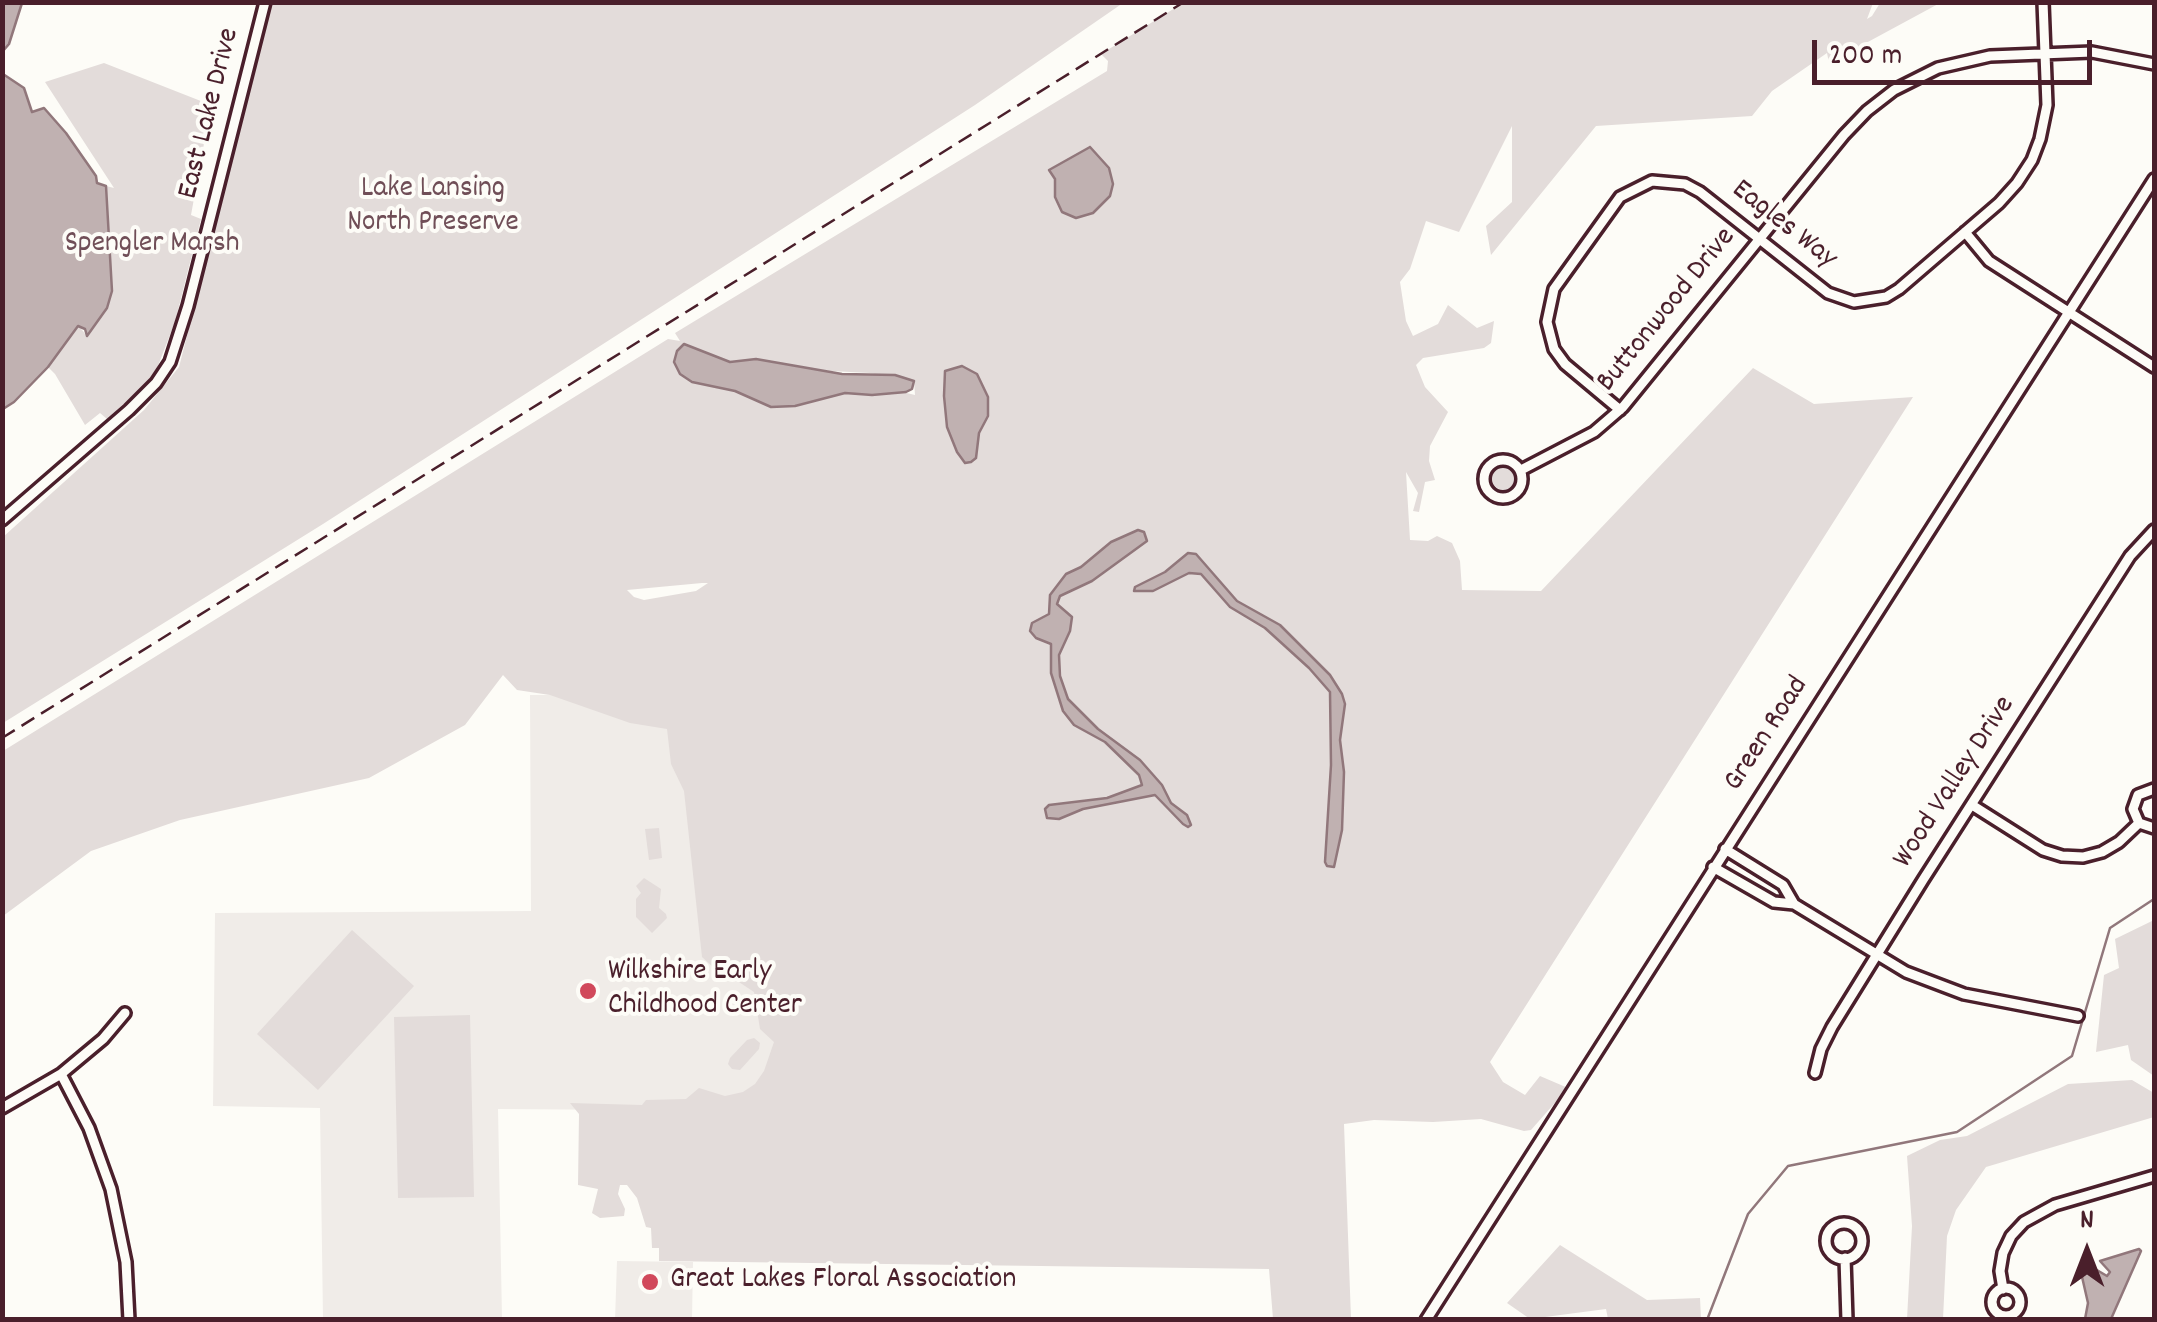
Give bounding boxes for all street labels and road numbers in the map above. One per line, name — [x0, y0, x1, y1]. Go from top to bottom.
street label: East Lake Drive — [172, 25, 250, 203]
street label: Eagles Way — [1723, 174, 1843, 278]
street label: Buttonwood Drive — [1591, 221, 1745, 401]
street label: Green Road — [1718, 671, 1818, 799]
street label: Wood Valley Drive — [1887, 690, 2025, 876]

